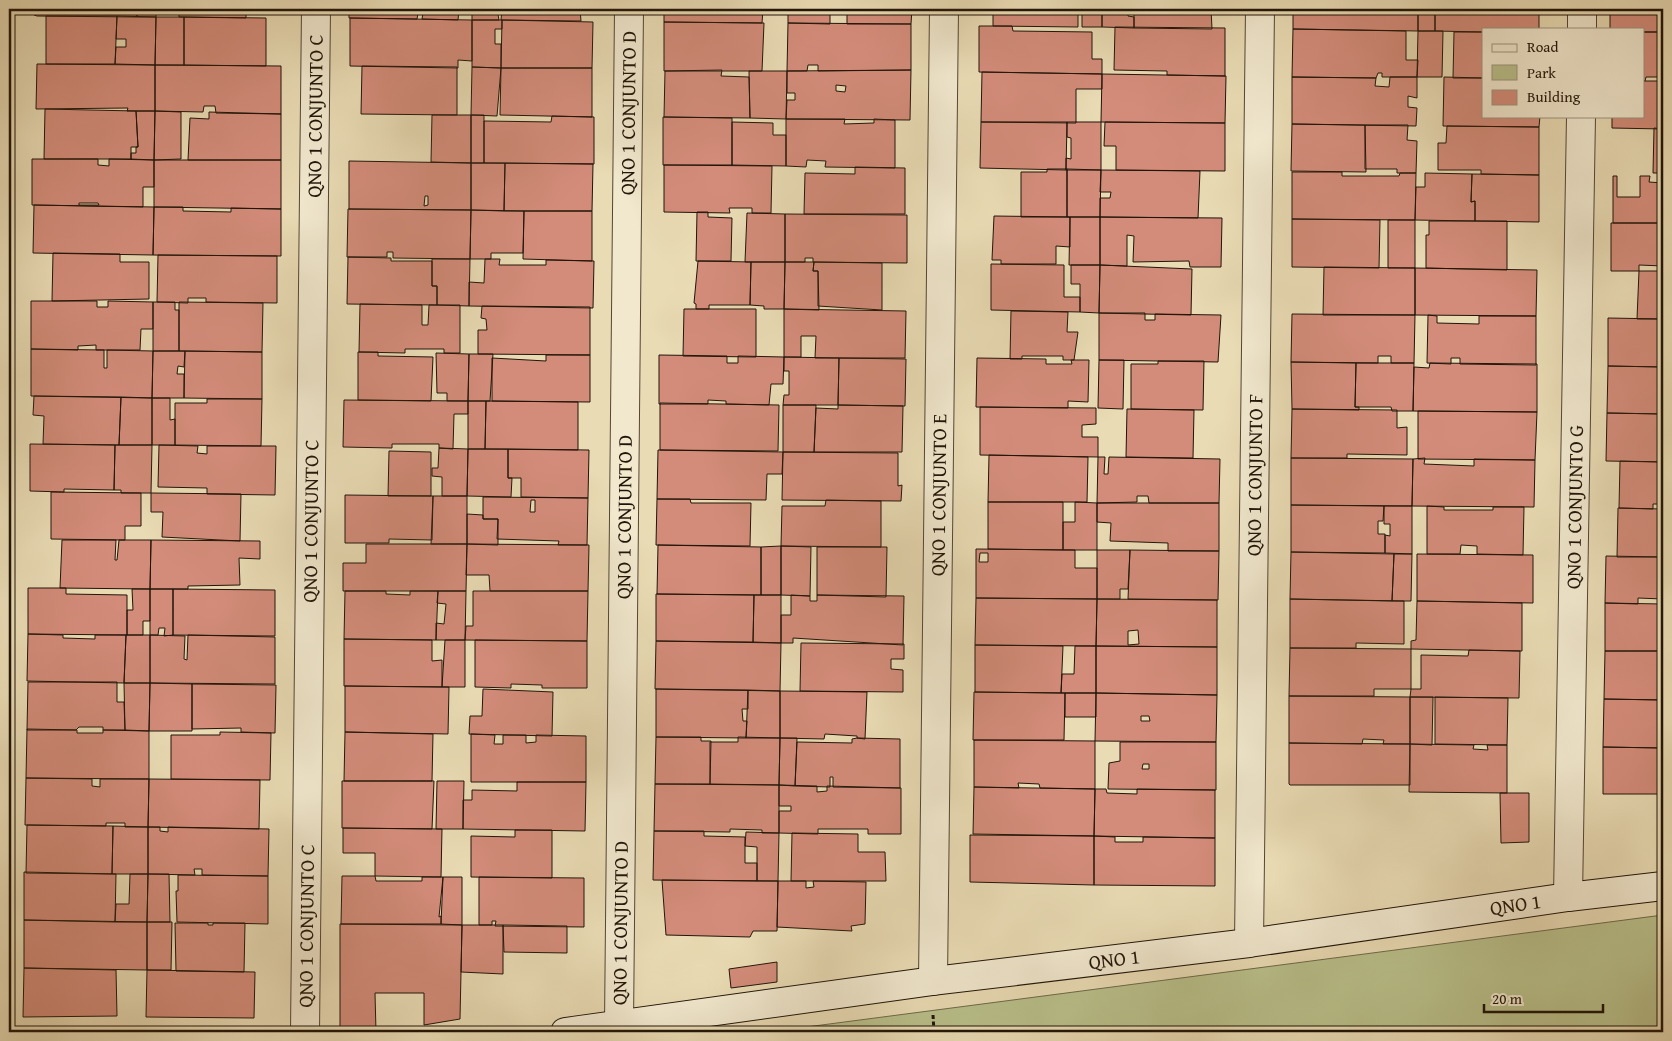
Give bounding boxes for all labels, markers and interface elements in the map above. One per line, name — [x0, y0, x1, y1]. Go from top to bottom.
legend — [1482, 28, 1644, 118]
street label: QNO 1 CONJUNTO D — [612, 31, 643, 195]
street label: QNO 1 CONJUNTO C — [299, 34, 330, 198]
text: Road — [1527, 36, 1558, 57]
text: Park — [1527, 62, 1556, 83]
text: Building — [1527, 86, 1581, 107]
street label: QNO 1 CONJUNTO F — [1239, 394, 1269, 556]
street label: QNO 1 CONJUNTO E — [923, 414, 953, 576]
street label: QNO 1 CONJUNTO G — [1558, 425, 1590, 589]
street label: QNO 1 CONJUNTO D — [608, 435, 639, 599]
street label: QNO 1 CONJUNTO C — [295, 439, 325, 603]
street label: QNO 1 CONJUNTO D — [604, 841, 635, 1005]
street label: QNO 1 CONJUNTO C — [290, 844, 321, 1008]
street label: QNO 1 — [1488, 886, 1543, 922]
street label: QNO 1 — [1087, 941, 1141, 976]
scale bar — [1484, 981, 1603, 1013]
text: 20 m — [1492, 988, 1523, 1009]

